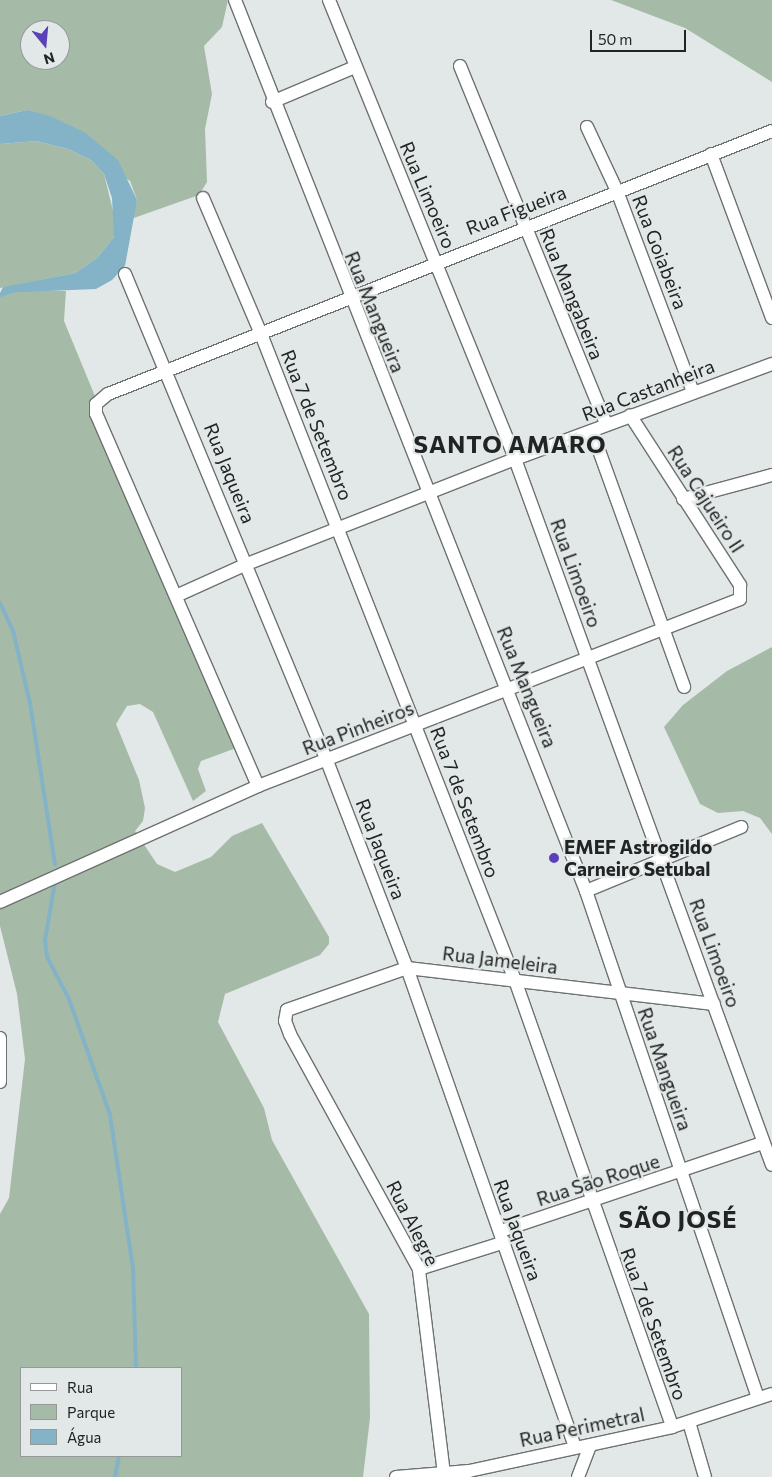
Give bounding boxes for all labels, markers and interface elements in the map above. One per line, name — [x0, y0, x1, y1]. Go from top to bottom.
north arrow — [20, 20, 70, 70]
scale bar — [592, 20, 688, 52]
text: 50 m — [598, 30, 632, 48]
text: N — [42, 49, 57, 69]
street label: Rua Limoeiro — [395, 138, 461, 252]
street label: Rua Figueira — [463, 180, 569, 240]
street label: Rua Goiabeira — [628, 192, 692, 312]
street label: Rua Mangabeira — [535, 225, 609, 363]
street label: Rua Mangueira — [340, 248, 410, 376]
street label: Rua 7 de Setembro — [276, 346, 358, 504]
street label: Rua Castanheira — [579, 354, 717, 426]
street label: Rua Jaqueira — [200, 419, 260, 527]
district label: SANTO AMARO — [412, 430, 608, 458]
street label: Rua Cajueiro II — [663, 441, 749, 557]
street label: Rua Limoeiro — [546, 516, 606, 630]
street label: Rua Mangueira — [492, 623, 562, 751]
street label: Rua Pinheiros — [299, 696, 417, 760]
street label: Rua 7 de Setembro — [426, 723, 504, 881]
street label: Rua Jaqueira — [351, 795, 411, 903]
place label: EMEF Astrogildo Carneiro Setubal — [564, 836, 712, 880]
marker: EMEF Astrogildo Carneiro Setubal — [548, 852, 560, 864]
street label: Rua Limoeiro — [685, 896, 745, 1010]
street label: Rua Jameleira — [441, 942, 559, 978]
street label: Rua Mangueira — [633, 1004, 697, 1134]
street label: Rua São Roque — [534, 1149, 662, 1211]
street label: Rua Jaqueira — [489, 1176, 547, 1284]
street label: Rua Alegre — [382, 1177, 444, 1269]
district label: SÃO JOSÉ — [618, 1205, 738, 1233]
street label: Rua 7 de Setembro — [616, 1245, 692, 1403]
legend — [20, 1367, 182, 1457]
text: Rua — [67, 1378, 93, 1396]
text: Parque — [67, 1403, 115, 1421]
street label: Rua Perimetral — [517, 1403, 647, 1451]
text: Água — [67, 1428, 101, 1446]

